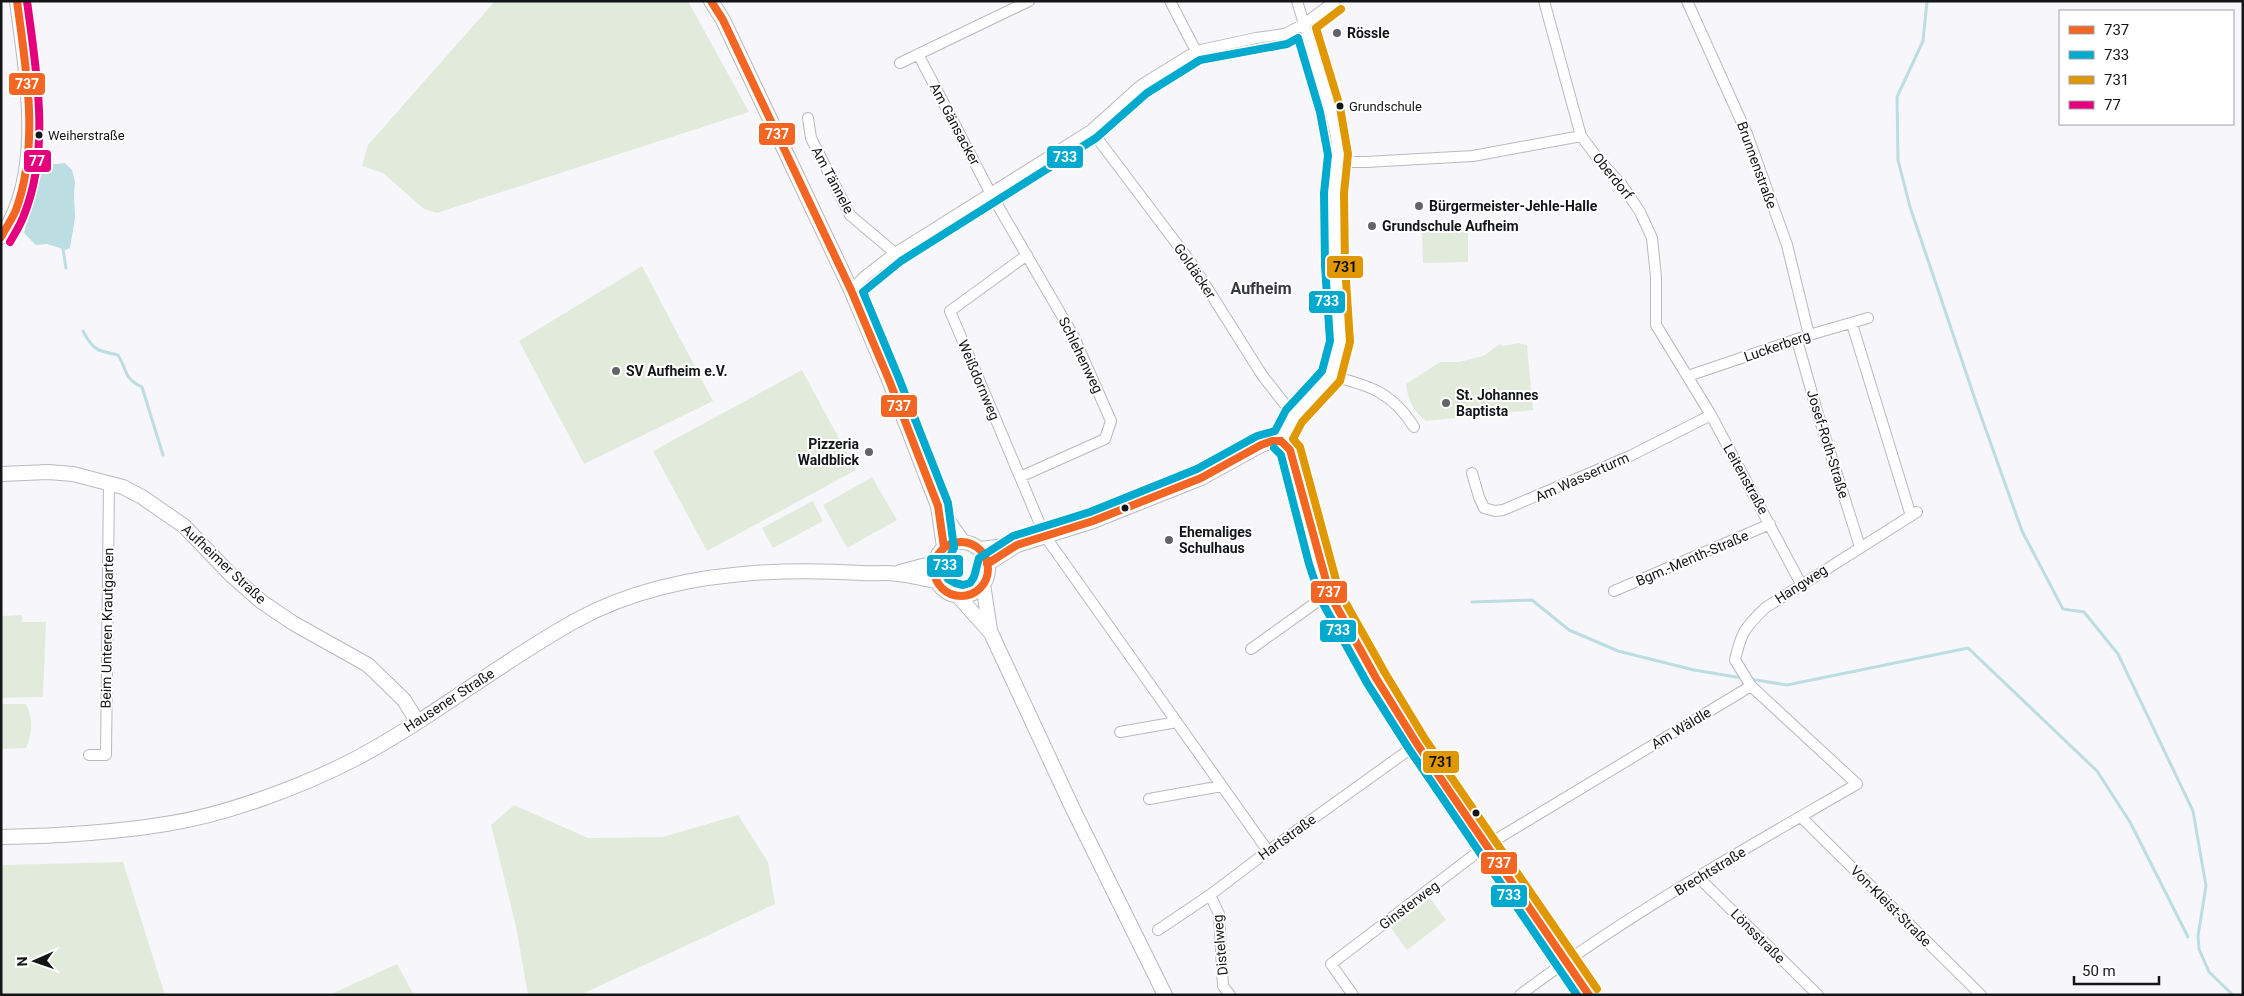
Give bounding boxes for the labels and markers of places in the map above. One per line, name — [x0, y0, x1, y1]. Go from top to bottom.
place label: Rössle — [1347, 25, 1390, 41]
marker: Rössle — [1331, 27, 1343, 39]
place label: Grundschule — [1349, 99, 1422, 114]
marker: Grundschule — [1335, 101, 1345, 111]
place label: Weiherstraße — [48, 128, 125, 143]
marker: Weiherstraße — [34, 130, 44, 140]
place label: Bürgermeister-Jehle-Halle — [1429, 198, 1598, 214]
marker: Bürgermeister-Jehle-Halle — [1413, 200, 1425, 212]
place label: Grundschule Aufheim — [1382, 218, 1519, 234]
marker: Grundschule Aufheim — [1366, 220, 1378, 232]
place label: SV Aufheim e.V. — [626, 363, 727, 379]
marker: SV Aufheim e.V. — [610, 365, 622, 377]
place label: St. Johannes Baptista — [1456, 387, 1538, 419]
marker: St. Johannes Baptista — [1440, 397, 1452, 409]
place label: Pizzeria Waldblick — [798, 436, 860, 468]
marker: Pizzeria Waldblick — [863, 446, 875, 458]
unlabelled marker — [1120, 503, 1130, 513]
place label: Ehemaliges Schulhaus — [1179, 524, 1252, 556]
marker: Ehemaliges Schulhaus — [1163, 534, 1175, 546]
unlabelled marker — [1471, 808, 1481, 818]

